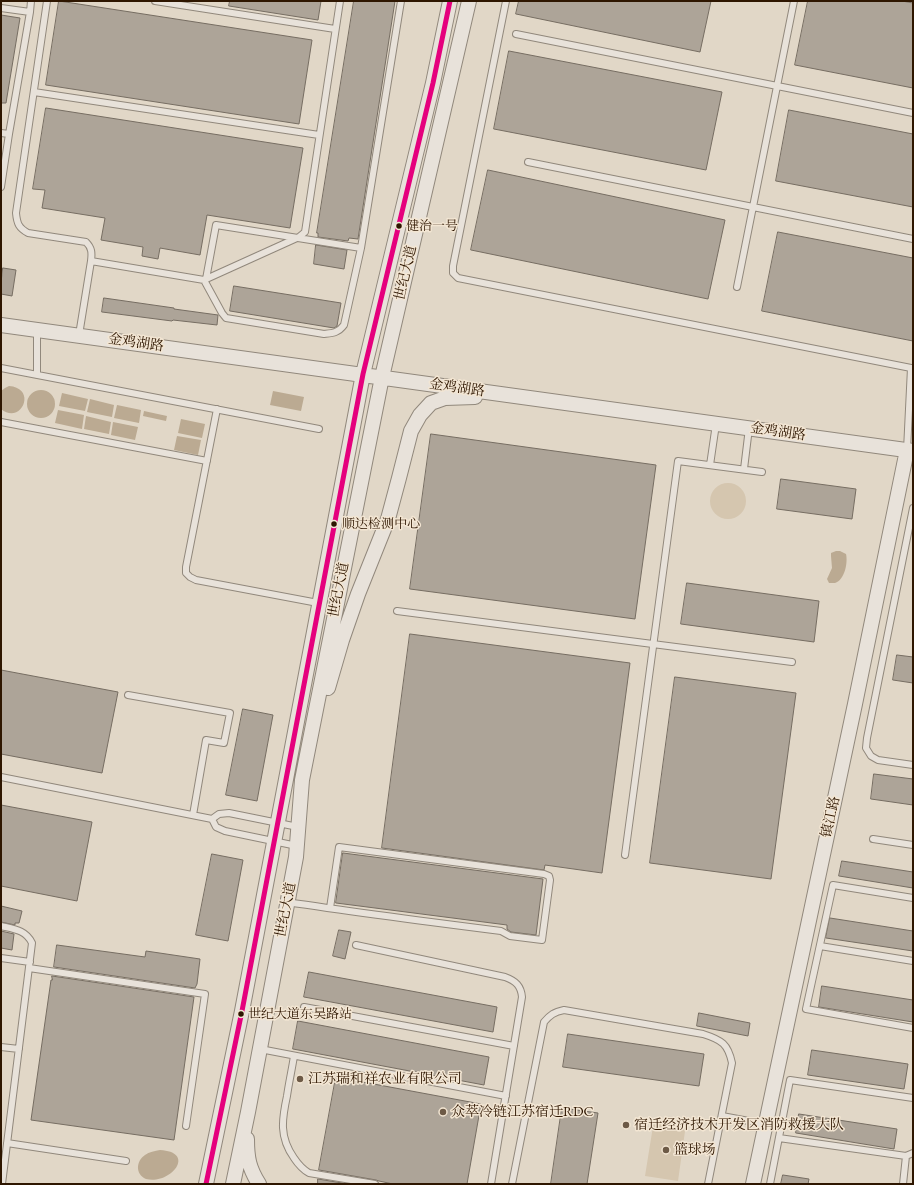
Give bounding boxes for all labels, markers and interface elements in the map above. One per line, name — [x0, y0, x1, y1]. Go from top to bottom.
place label: 健治一号 — [406, 218, 458, 234]
marker: 健治一号 — [394, 221, 404, 231]
street label: 世纪大道 — [392, 244, 420, 302]
street label: 金鸡湖路 — [107, 331, 165, 355]
street label: 金鸡湖路 — [428, 376, 486, 400]
street label: 金鸡湖路 — [749, 420, 807, 444]
place label: 顺达检测中心 — [342, 516, 420, 532]
marker: 顺达检测中心 — [329, 519, 339, 529]
street label: 世纪大道 — [325, 561, 353, 619]
street label: 镇江路 — [818, 795, 844, 839]
street label: 世纪大道 — [272, 881, 300, 939]
place label: 世纪大道东吴路站 — [248, 1006, 352, 1022]
marker: 世纪大道东吴路站 — [236, 1009, 246, 1019]
place label: 江苏瑞和祥农业有限公司 — [308, 1071, 462, 1087]
marker: 江苏瑞和祥农业有限公司 — [295, 1074, 305, 1084]
place label: 众萃冷链江苏宿迁RDC — [451, 1104, 593, 1120]
marker: 众萃冷链江苏宿迁RDC — [438, 1107, 448, 1117]
place label: 宿迁经济技术开发区消防救援大队 — [634, 1117, 844, 1133]
marker: 宿迁经济技术开发区消防救援大队 — [621, 1120, 631, 1130]
place label: 篮球场 — [674, 1142, 716, 1158]
marker: 篮球场 — [661, 1145, 671, 1155]

